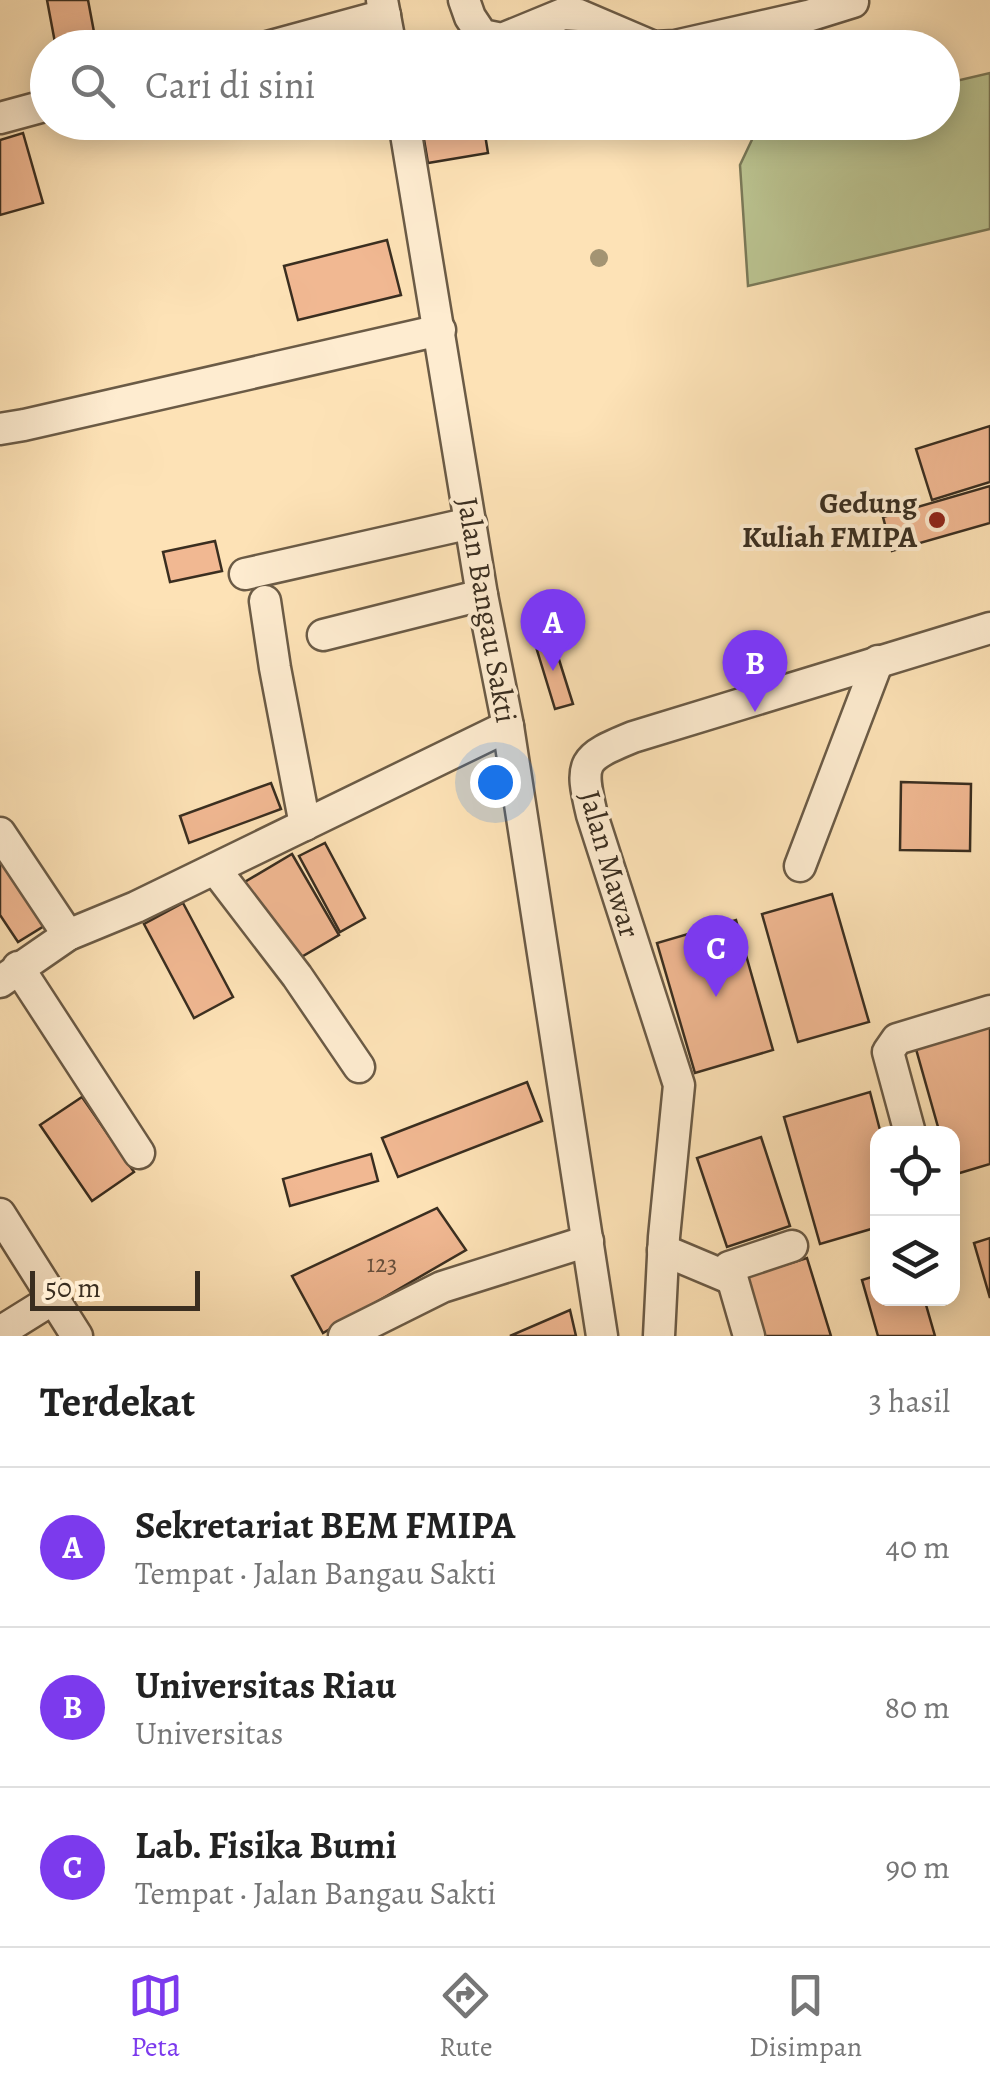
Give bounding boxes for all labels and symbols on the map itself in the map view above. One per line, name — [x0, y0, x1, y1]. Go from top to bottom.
place label: Gedung Kuliah FMIPA — [742, 483, 918, 557]
street label: Jalan Bangau Sakti — [447, 494, 527, 726]
marker: Gedung Kuliah FMIPA — [926, 509, 948, 531]
pin: A — [520, 588, 586, 671]
pin: B — [722, 630, 788, 712]
your location — [470, 757, 521, 808]
street label: Jalan Mawar — [570, 786, 650, 942]
pin: C — [684, 914, 748, 997]
house number: 123 — [367, 1247, 397, 1281]
scale bar — [30, 1266, 200, 1310]

